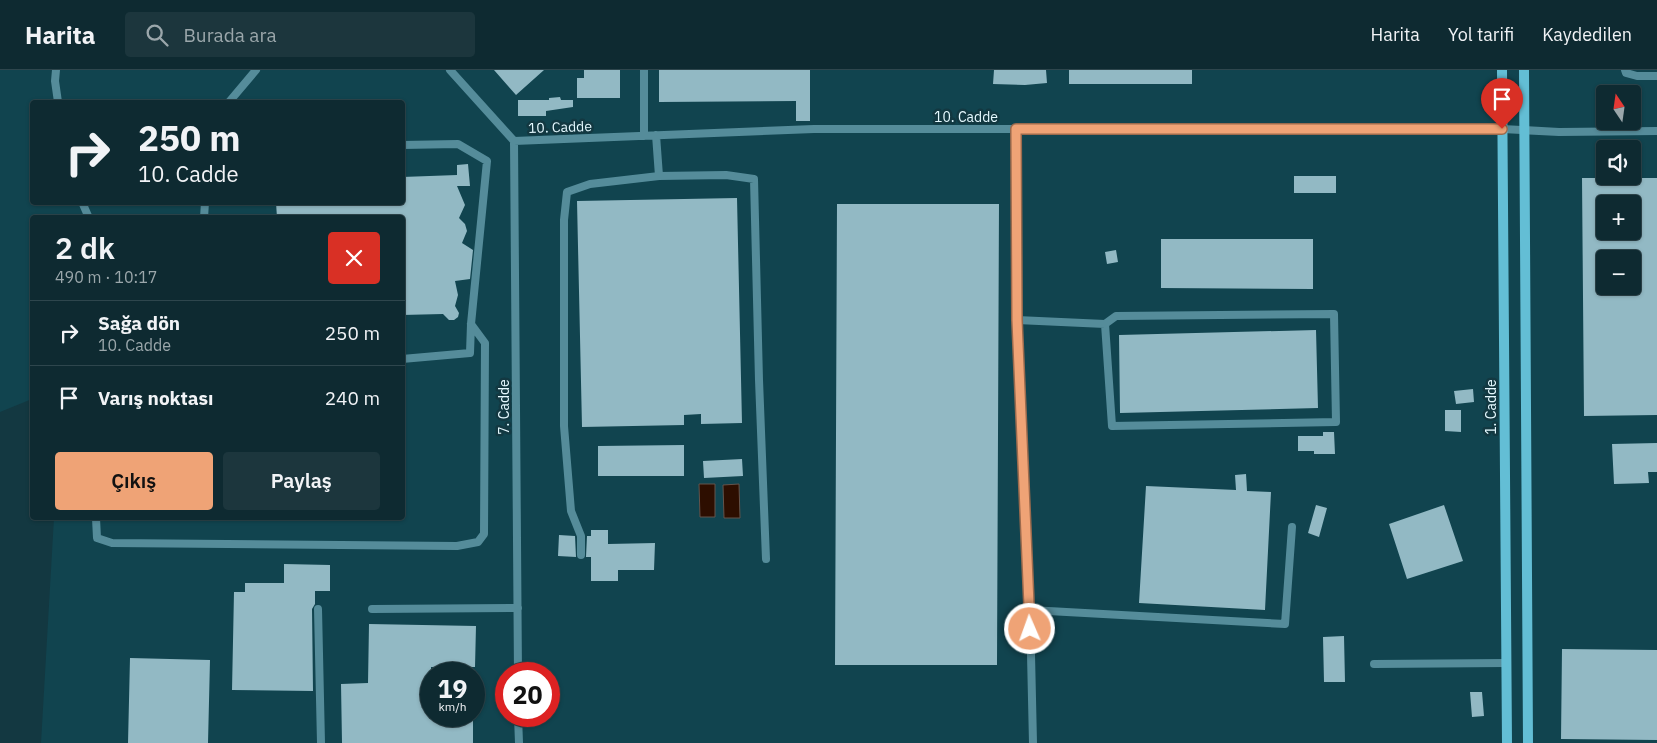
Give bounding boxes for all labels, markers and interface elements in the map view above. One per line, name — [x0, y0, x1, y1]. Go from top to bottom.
search box — [125, 12, 475, 57]
text: Harita — [25, 19, 95, 51]
icon: search — [143, 21, 171, 49]
text: Burada ara — [183, 23, 277, 47]
text: Harita — [1371, 23, 1420, 46]
text: Yol tarifi — [1448, 23, 1514, 46]
text: Kaydedilen — [1542, 23, 1632, 46]
pin — [1481, 78, 1523, 129]
icon: arrive — [1488, 85, 1516, 113]
north arrow — [1596, 85, 1641, 130]
map controls — [1596, 85, 1641, 295]
street label: 10. Cadde — [934, 108, 998, 126]
text: 250 m — [138, 115, 241, 161]
street label: 10. Cadde — [528, 117, 593, 137]
icon: right — [55, 120, 120, 185]
button: sound — [1596, 140, 1641, 185]
text: 10. Cadde — [138, 159, 239, 188]
button: + — [1596, 195, 1641, 240]
text: 2 dk — [55, 228, 115, 267]
button: close — [328, 232, 380, 284]
button: − — [1596, 250, 1641, 295]
text: 490 m · 10:17 — [55, 267, 157, 287]
text: Sağa dön — [98, 311, 180, 335]
icon: right — [55, 319, 83, 347]
text: 250 m — [325, 321, 380, 345]
text: 10. Cadde — [98, 335, 171, 355]
street label: 7. Cadde — [495, 379, 513, 435]
street label: 1. Cadde — [1482, 379, 1500, 435]
icon: arrive — [55, 384, 83, 412]
text: Varış noktası — [98, 386, 213, 410]
text: 240 m — [325, 386, 380, 410]
button: Çıkış — [55, 452, 213, 510]
button: Paylaş — [223, 452, 380, 510]
position arrow — [1003, 602, 1055, 654]
speed limit sign: 20 — [495, 662, 560, 727]
text: 19 — [437, 672, 468, 705]
text: km/h — [438, 699, 467, 714]

